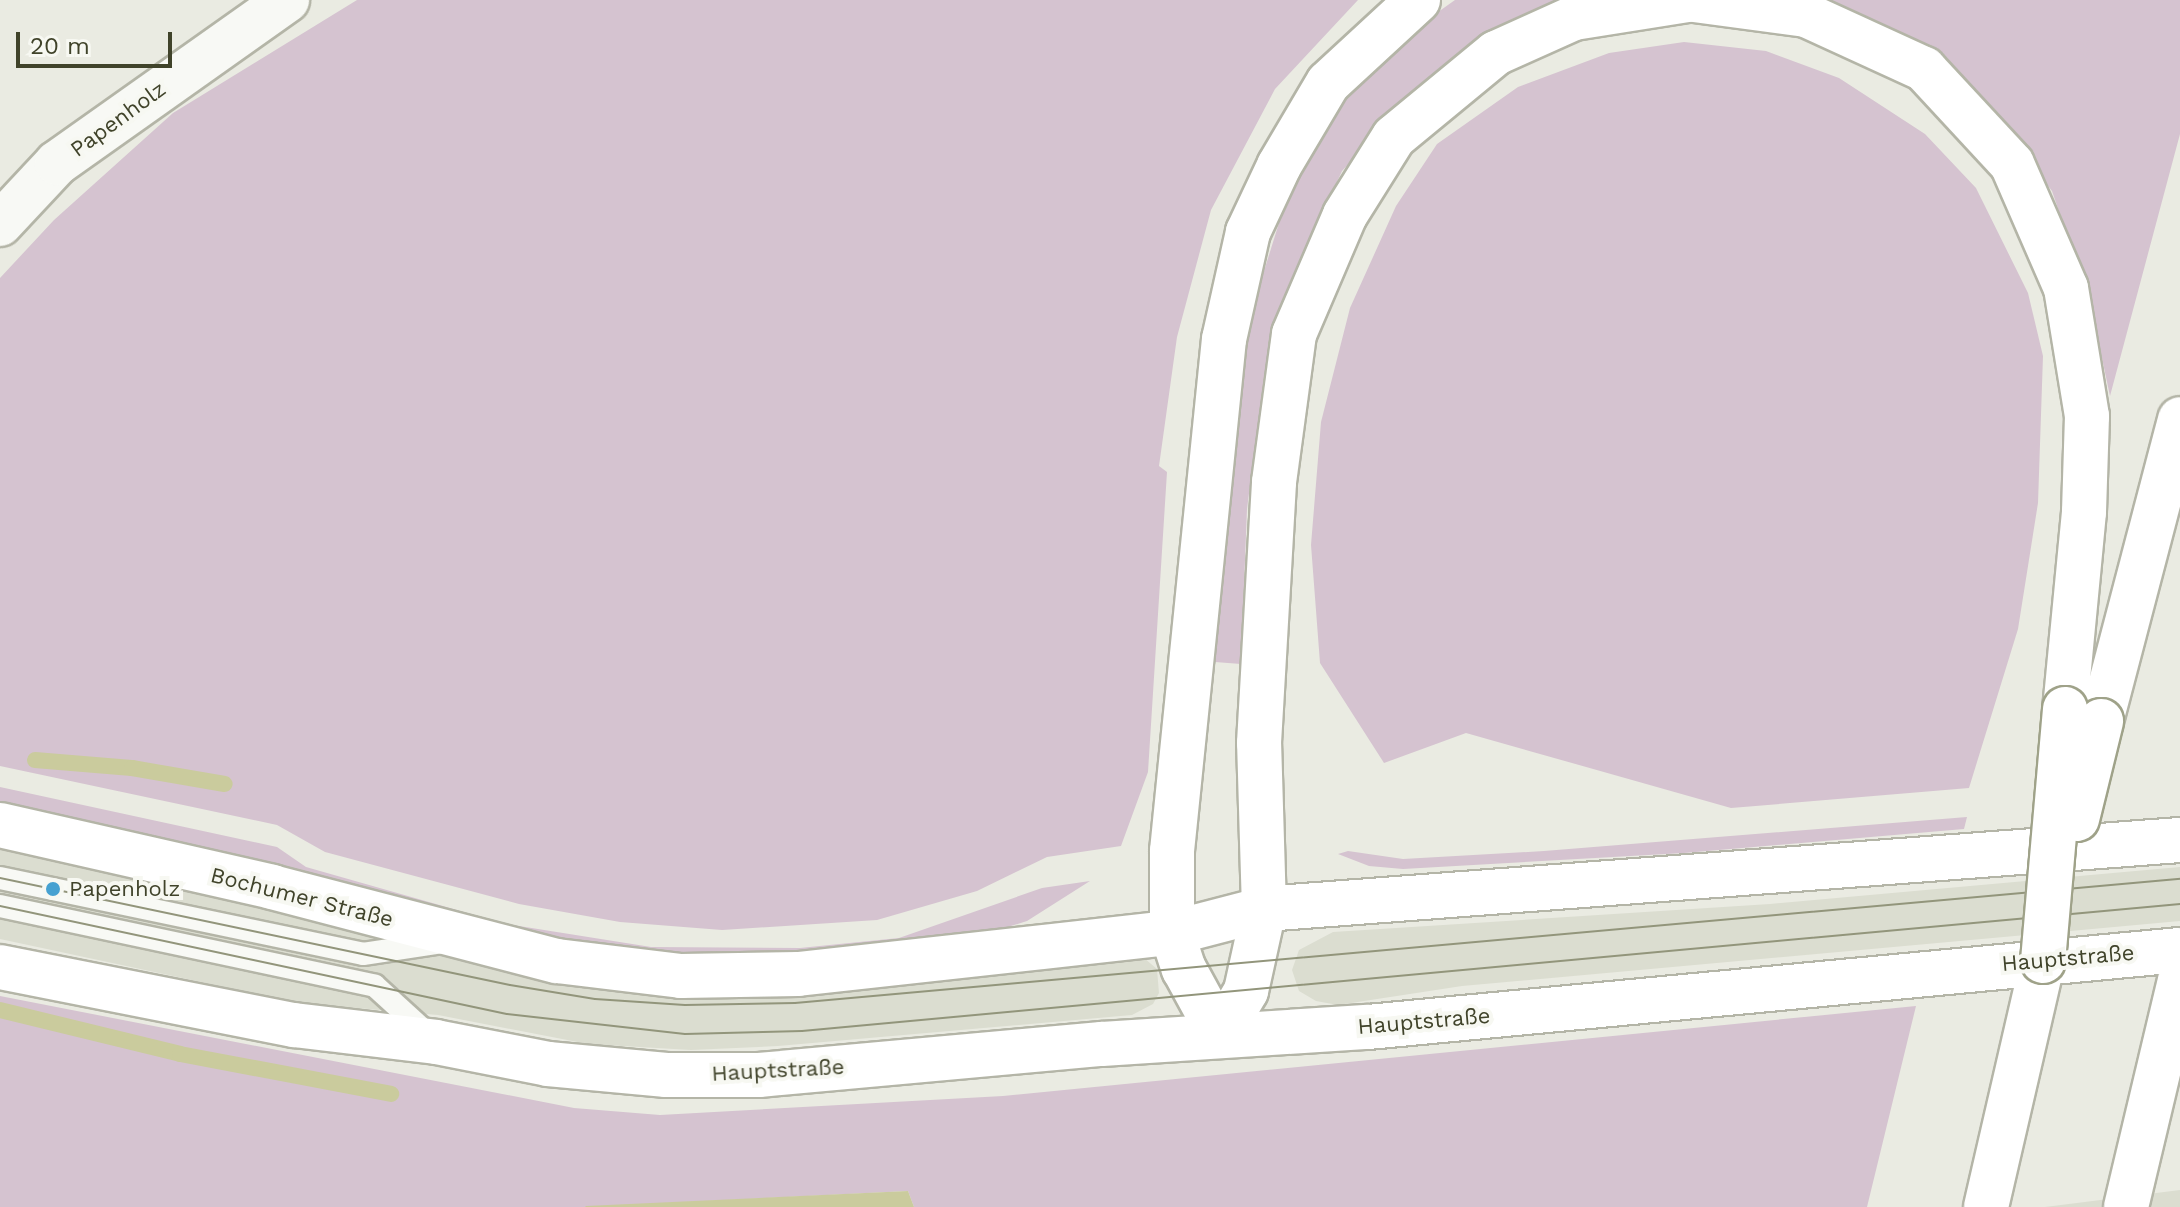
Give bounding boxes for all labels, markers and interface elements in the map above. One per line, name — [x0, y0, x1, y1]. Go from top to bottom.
scale bar — [20, 16, 176, 66]
text: 20 m — [30, 32, 90, 60]
street label: Papenholz — [65, 76, 171, 162]
street label: Bochumer Straße — [208, 861, 396, 933]
place label: Papenholz — [69, 876, 180, 902]
marker: Papenholz — [44, 880, 62, 898]
street label: Hauptstraße — [2001, 939, 2135, 977]
street label: Hauptstraße — [1357, 1002, 1491, 1040]
street label: Hauptstraße — [711, 1053, 845, 1087]

